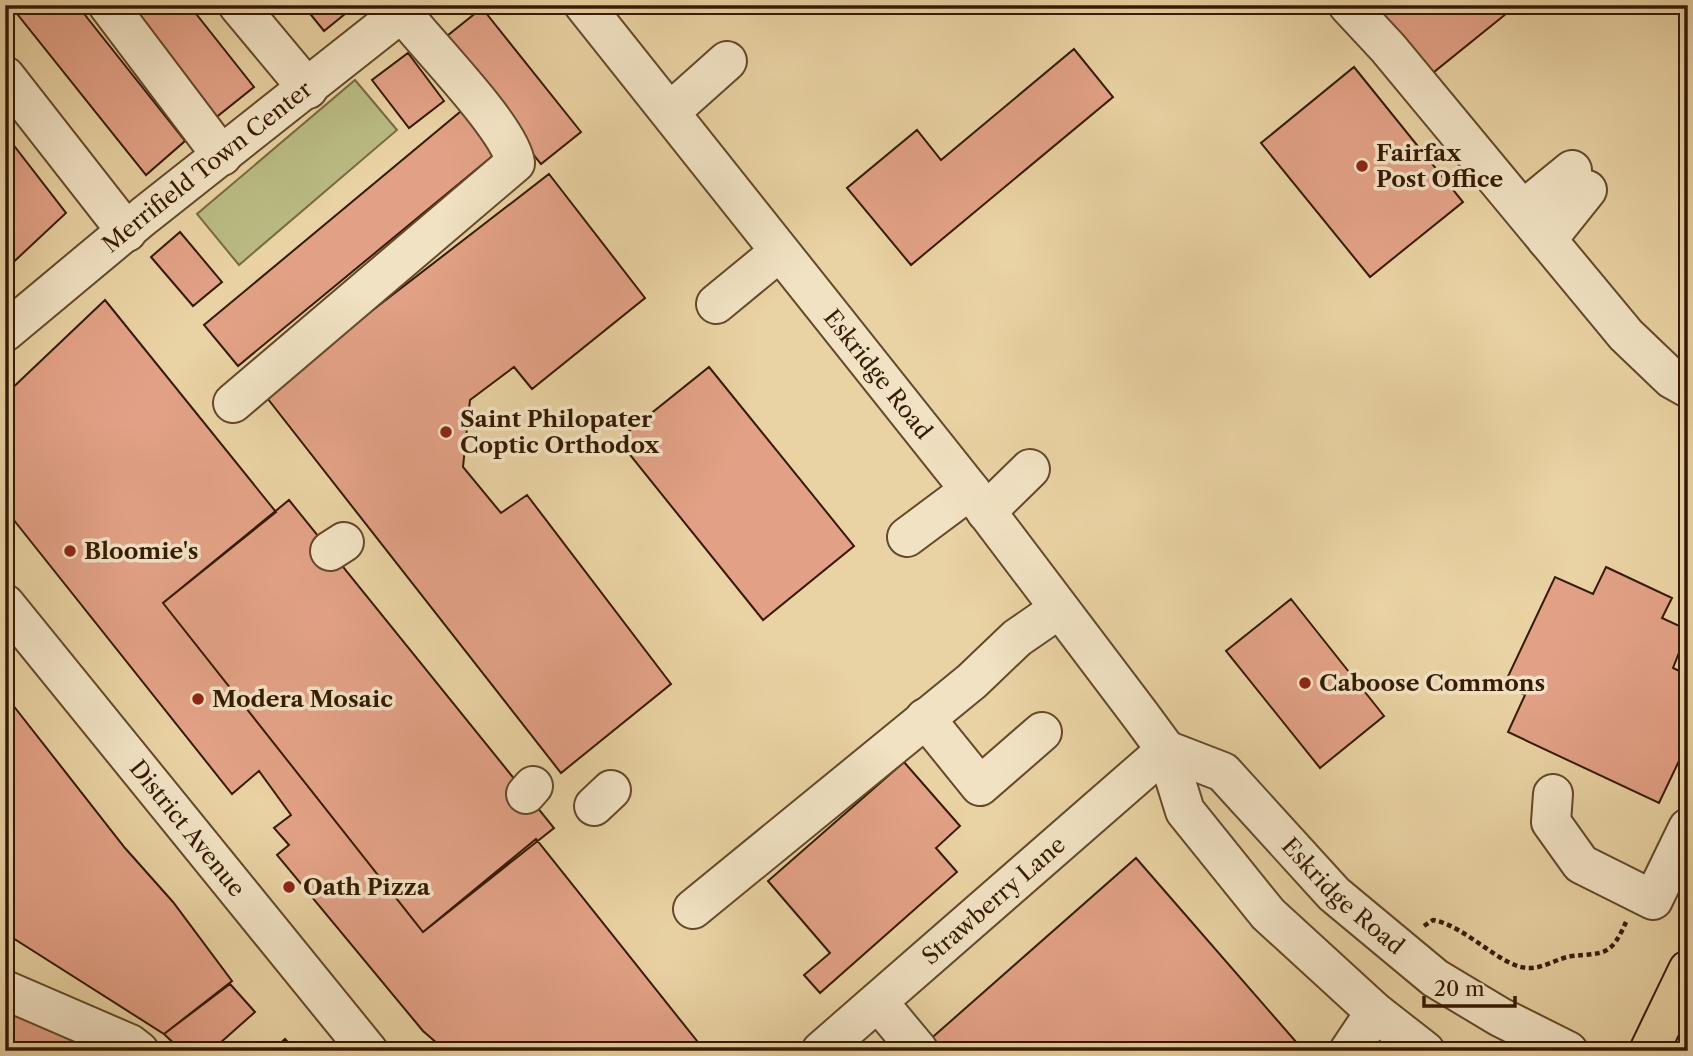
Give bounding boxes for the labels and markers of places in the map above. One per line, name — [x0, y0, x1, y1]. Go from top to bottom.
place label: Fairfax Post Office — [1376, 139, 1504, 193]
marker: Fairfax Post Office — [1354, 158, 1370, 174]
place label: Saint Philopater Coptic Orthodox — [460, 405, 660, 459]
marker: Saint Philopater Coptic Orthodox — [438, 424, 454, 440]
place label: Bloomie's — [84, 537, 198, 565]
marker: Bloomie's — [62, 543, 78, 559]
place label: Caboose Commons — [1319, 669, 1545, 697]
marker: Caboose Commons — [1297, 675, 1313, 691]
place label: Modera Mosaic — [212, 685, 393, 713]
marker: Modera Mosaic — [190, 691, 206, 707]
place label: Oath Pizza — [303, 873, 431, 901]
marker: Oath Pizza — [281, 879, 297, 895]

